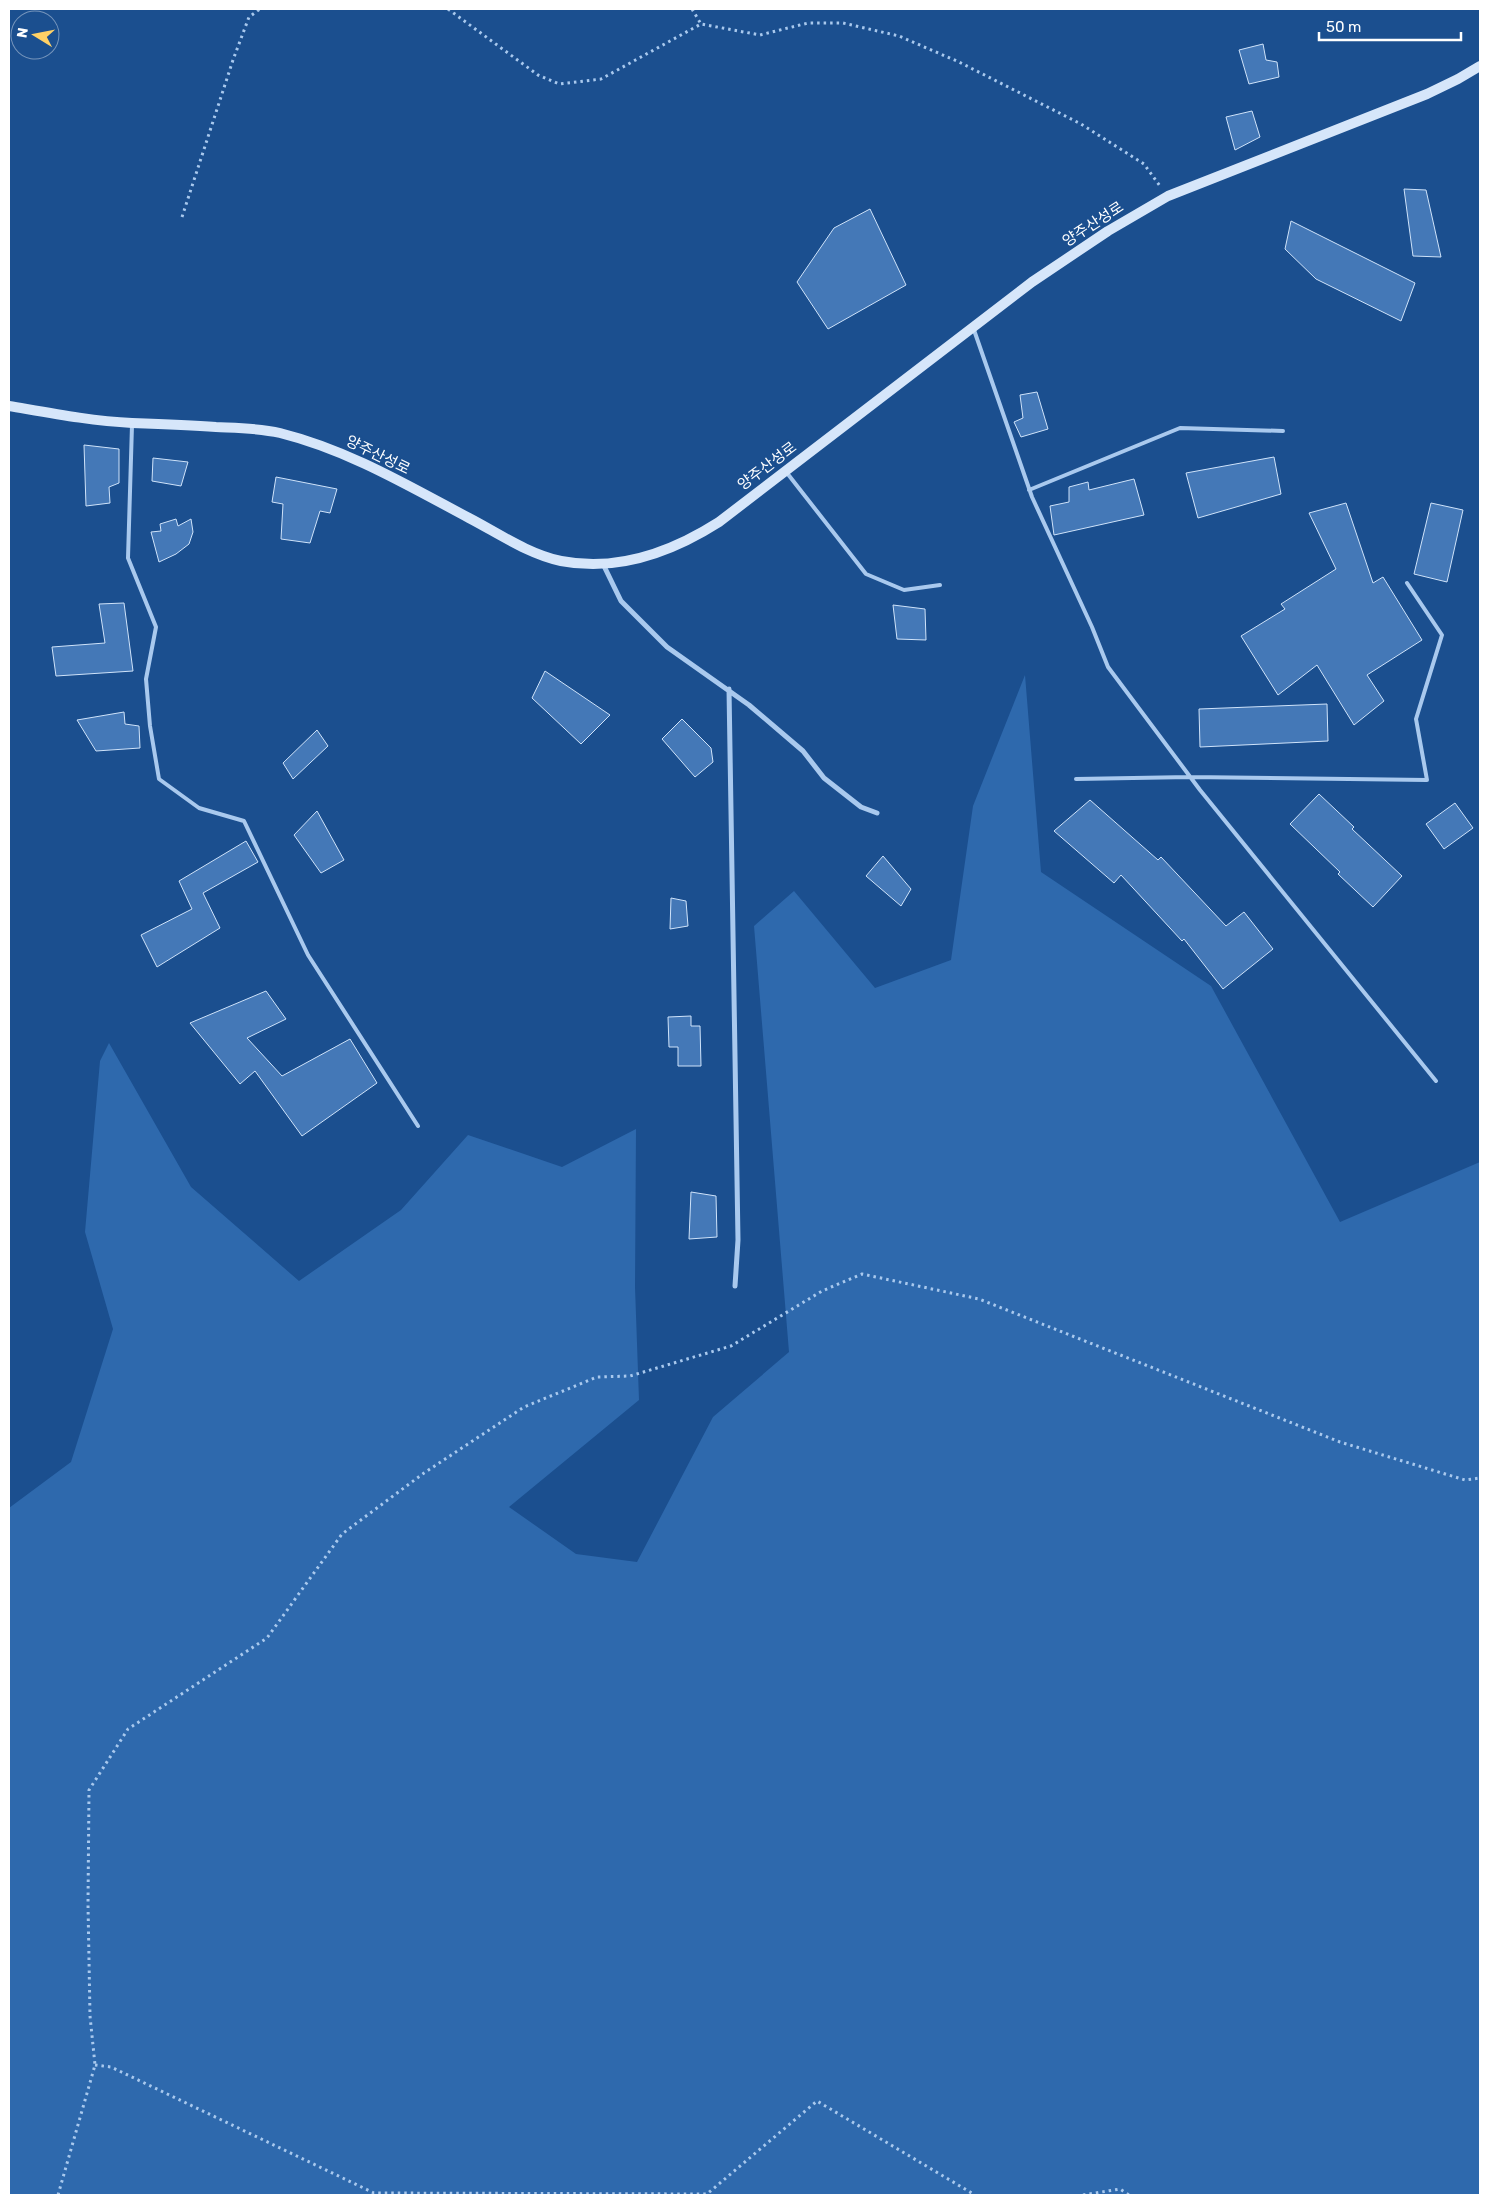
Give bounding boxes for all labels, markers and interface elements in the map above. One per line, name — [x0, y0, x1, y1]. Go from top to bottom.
north arrow — [10, 10, 60, 60]
scale bar — [1319, 10, 1462, 42]
text: 50 m — [1326, 18, 1361, 36]
text: N — [13, 26, 32, 39]
street label: 양주산성로 — [1059, 198, 1127, 250]
street label: 양주산성로 — [343, 432, 413, 478]
street label: 양주산성로 — [734, 438, 800, 494]

